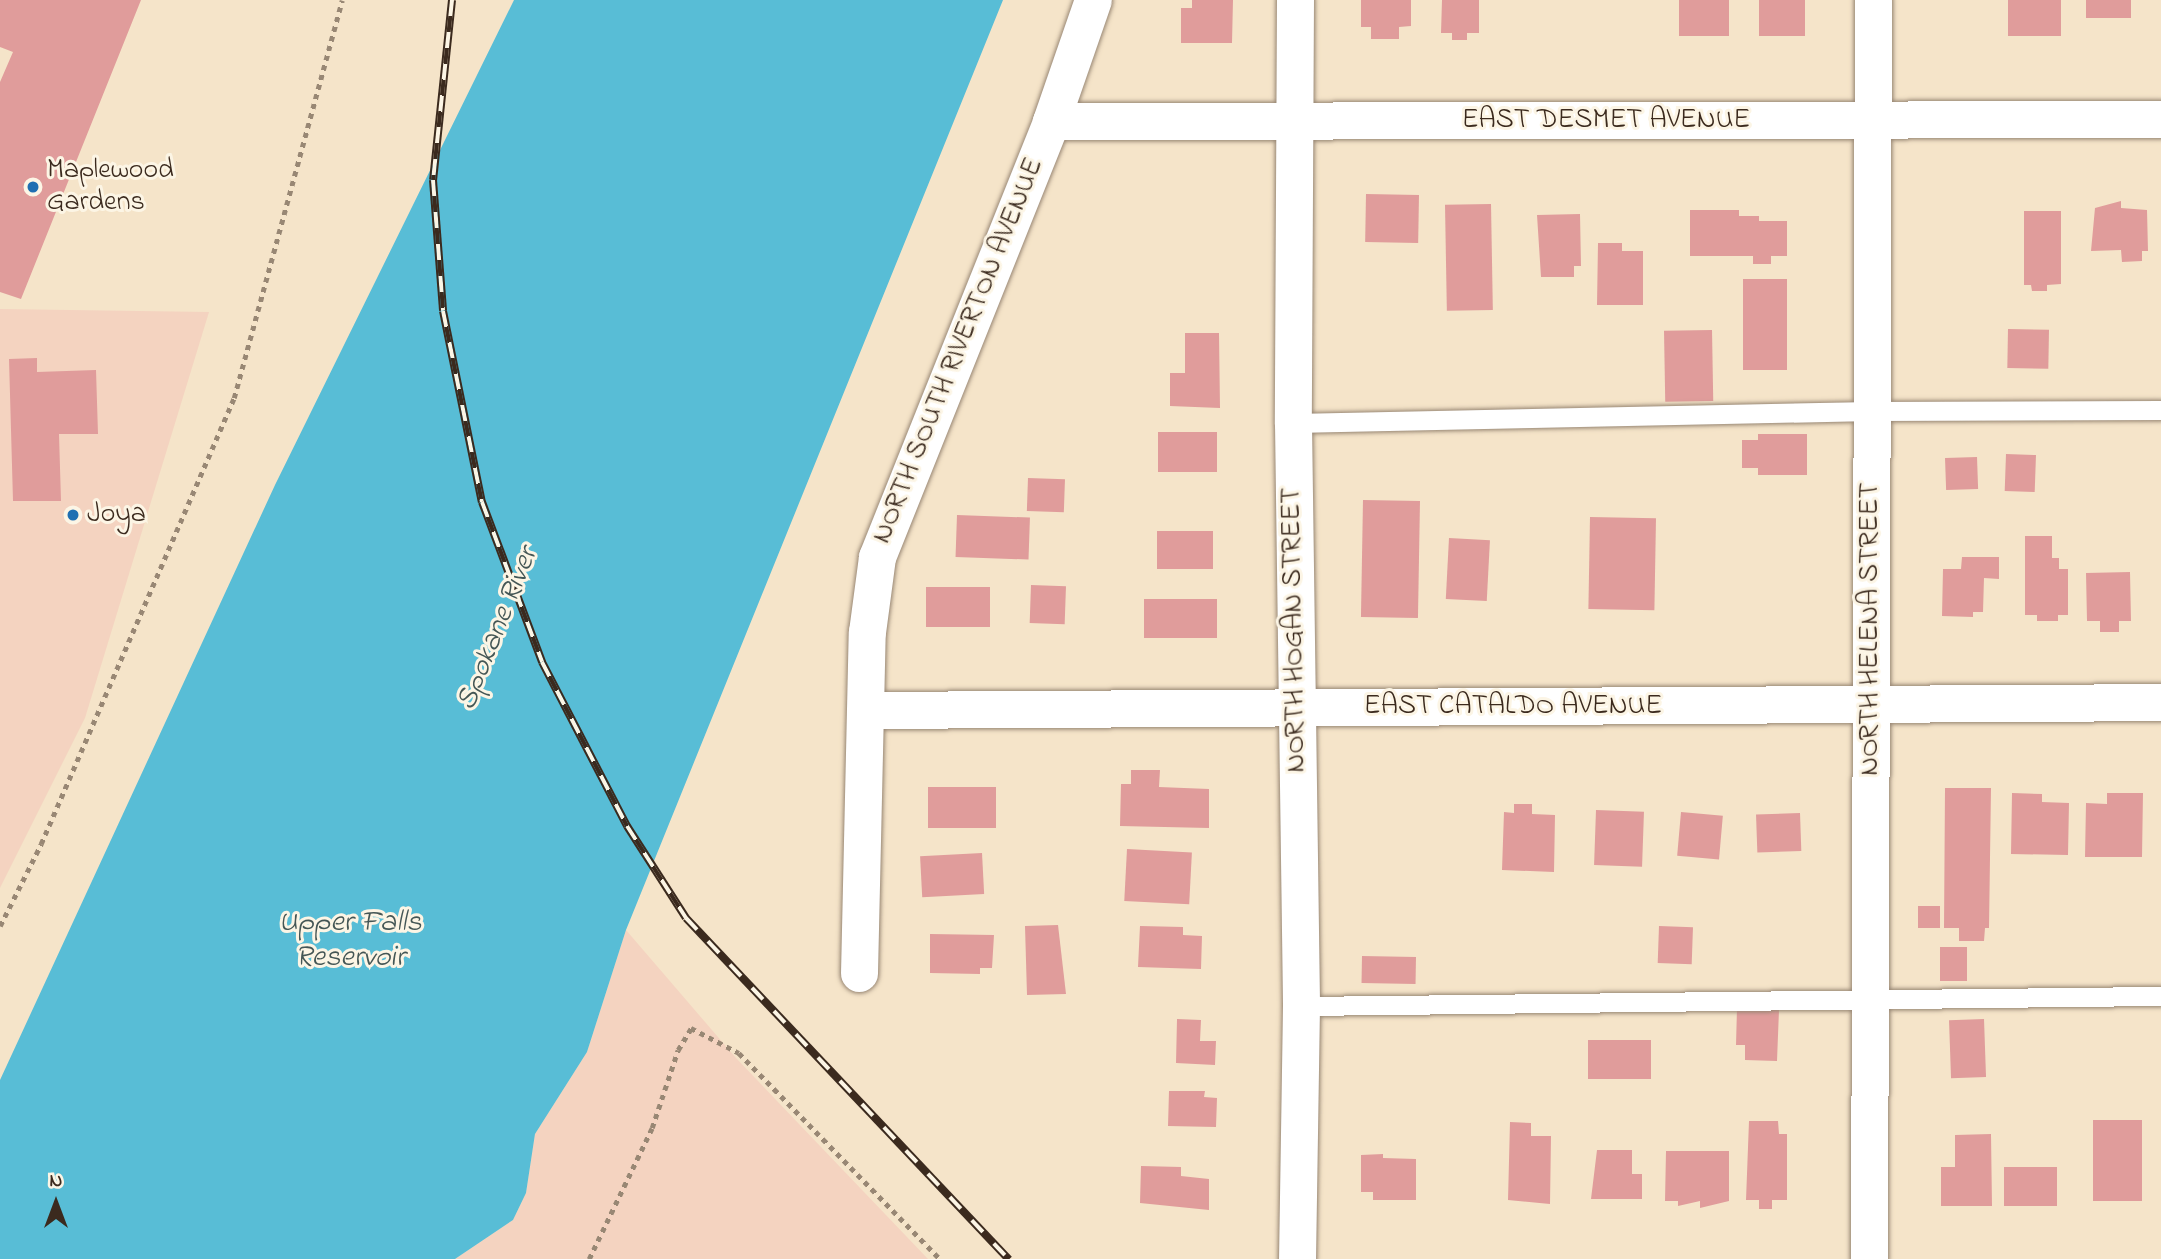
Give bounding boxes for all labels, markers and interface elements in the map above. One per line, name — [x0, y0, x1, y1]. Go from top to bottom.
street label: EAST DESMET AVENUE — [1462, 104, 1750, 138]
street label: NORTH SOUTH RIVERTON AVENUE — [866, 153, 1052, 549]
place label: Maplewood Gardens — [47, 154, 174, 220]
marker: Maplewood Gardens — [25, 179, 41, 195]
street label: NORTH HELENA STREET — [1854, 482, 1888, 776]
street label: NORTH HOGAN STREET — [1276, 487, 1314, 773]
place label: Joya — [87, 498, 146, 532]
marker: Joya — [65, 507, 81, 523]
water label: Spokane River — [449, 542, 547, 716]
street label: EAST CATALDO AVENUE — [1364, 690, 1662, 724]
water label: Upper Falls Reservoir — [279, 905, 421, 976]
north arrow — [21, 1168, 91, 1238]
text: N — [50, 1168, 62, 1195]

